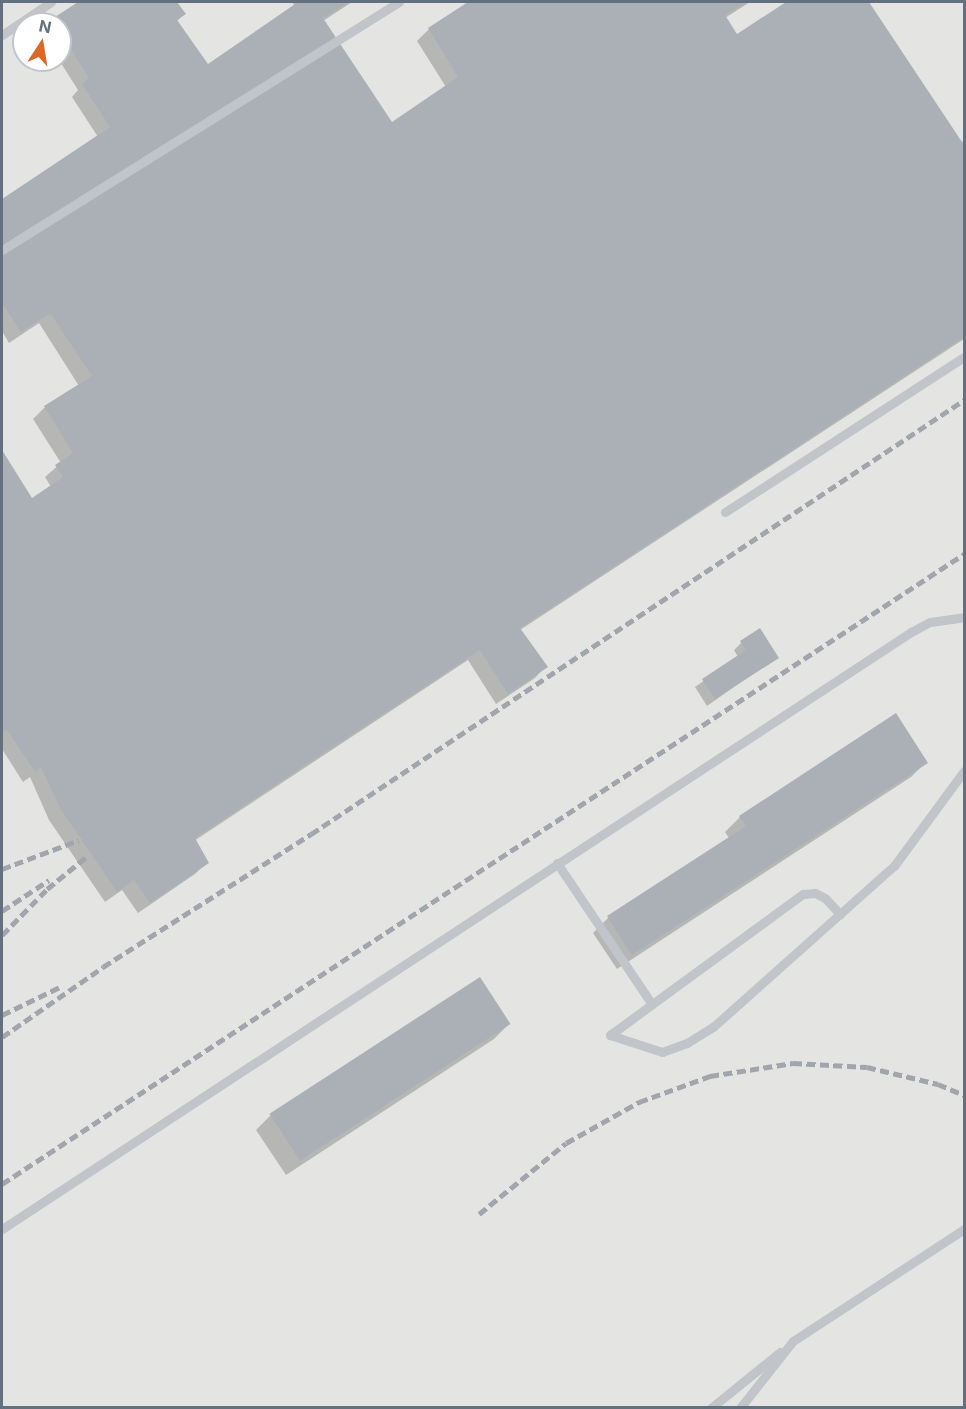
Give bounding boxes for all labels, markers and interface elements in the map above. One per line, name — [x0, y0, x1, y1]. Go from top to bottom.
north arrow — [12, 12, 72, 72]
text: N — [37, 15, 53, 37]

